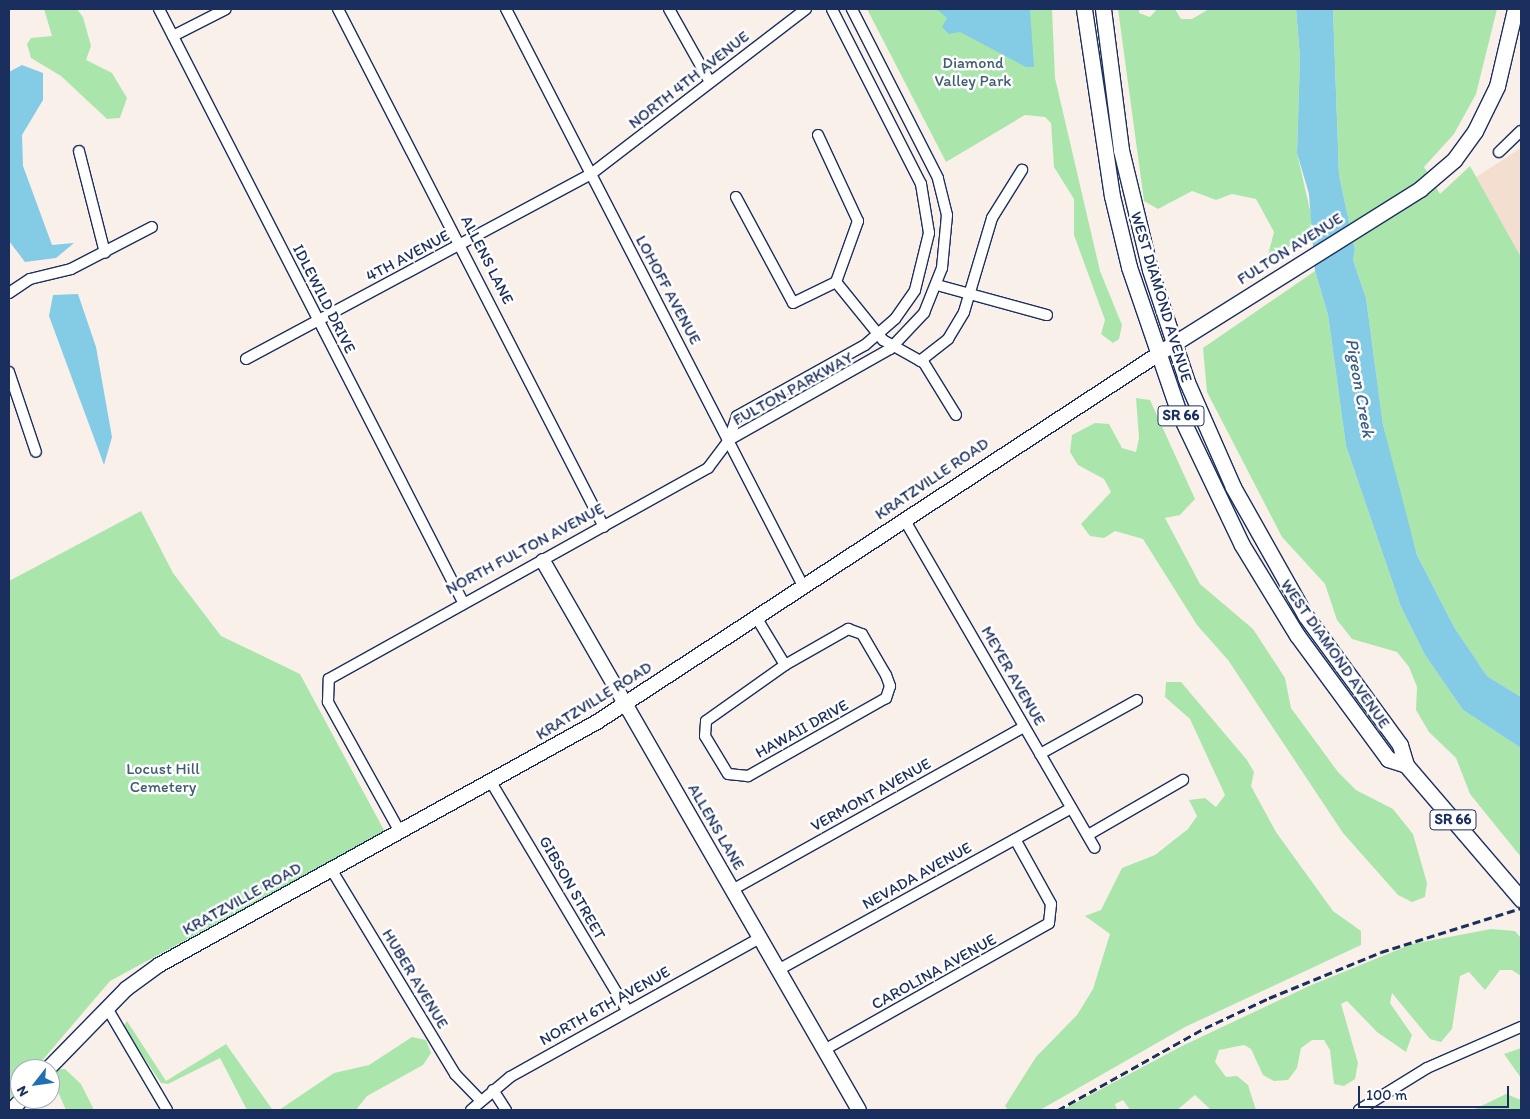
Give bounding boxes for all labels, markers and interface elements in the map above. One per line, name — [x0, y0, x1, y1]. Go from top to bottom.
street label: NORTH 4TH AVENUE — [625, 27, 753, 133]
park label: Diamond Valley Park — [935, 53, 1011, 91]
street label: WEST DIAMOND AVENUE — [1126, 209, 1196, 385]
street label: FULTON AVENUE — [1234, 209, 1346, 289]
street label: ALLENS LANE — [456, 213, 518, 307]
street label: 4TH AVENUE — [363, 226, 453, 286]
street label: LOHOFF AVENUE — [631, 232, 705, 348]
street label: IDLEWILD DRIVE — [288, 241, 360, 357]
water label: Pigeon Creek — [1341, 337, 1379, 439]
street label: FULTON PARKWAY — [730, 348, 856, 430]
road number: SR 66 — [1157, 404, 1205, 428]
street label: KRATZVILLE ROAD — [872, 434, 992, 524]
street label: NORTH FULTON AVENUE — [443, 499, 607, 599]
street label: WEST DIAMOND AVENUE — [1276, 575, 1394, 733]
street label: MEYER AVENUE — [977, 623, 1049, 729]
street label: KRATZVILLE ROAD — [533, 658, 655, 744]
street label: HAWAII DRIVE — [751, 695, 853, 763]
street label: VERMONT AVENUE — [808, 754, 934, 836]
park label: Locust Hill Cemetery — [126, 759, 200, 797]
street label: ALLENS LANE — [683, 780, 749, 874]
road number: SR 66 — [1429, 808, 1477, 832]
street label: GIBSON STREET — [535, 833, 609, 943]
street label: NEVADA AVENUE — [859, 838, 975, 914]
street label: KRATZVILLE ROAD — [179, 859, 305, 939]
street label: HUBER AVENUE — [378, 926, 452, 1032]
street label: CAROLINA AVENUE — [869, 930, 999, 1014]
street label: NORTH 6TH AVENUE — [536, 962, 674, 1050]
north arrow — [10, 1059, 60, 1109]
scale bar — [1360, 1076, 1511, 1108]
text: N — [13, 1083, 32, 1100]
text: 100 m — [1366, 1086, 1407, 1104]

